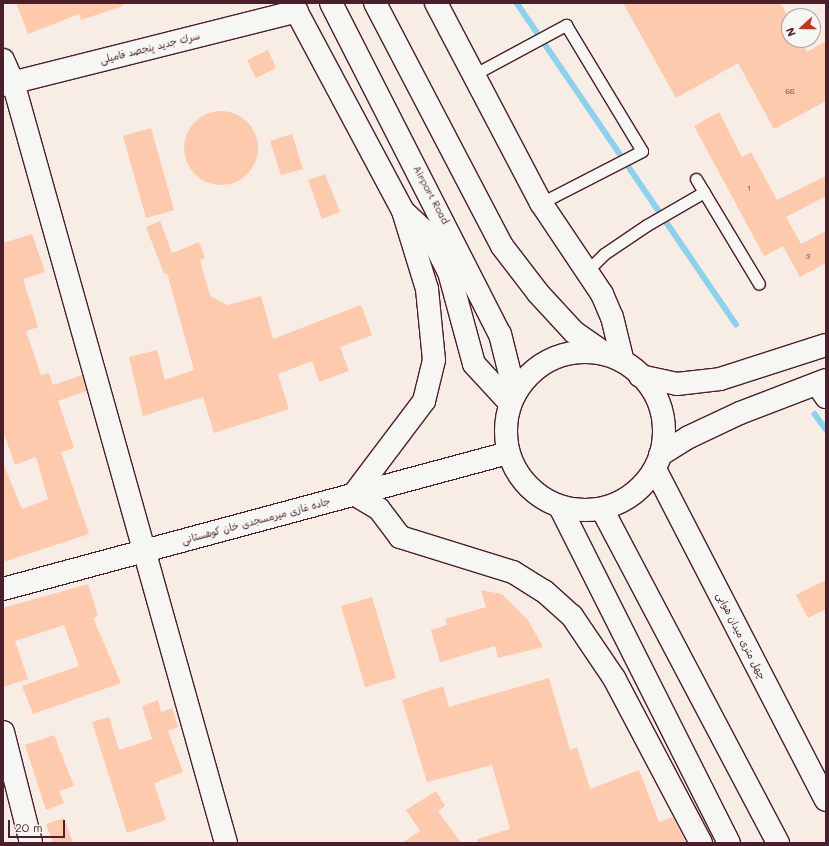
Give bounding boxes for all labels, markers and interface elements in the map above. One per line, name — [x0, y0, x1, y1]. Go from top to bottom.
north arrow — [781, 8, 821, 48]
text: N — [782, 26, 799, 39]
street label: سرك جدید پنجصد فامیلی — [99, 30, 201, 66]
house number: 66 — [785, 87, 795, 97]
street label: Airport Road — [411, 164, 451, 226]
house number: 1 — [747, 184, 751, 194]
house number: 3 — [806, 252, 810, 262]
street label: جاده غازی میرمسجدی خان کوهستانی — [180, 495, 332, 547]
street label: چهل متری میدان هوایی — [714, 590, 768, 682]
scale bar — [10, 812, 67, 838]
text: 20 m — [15, 819, 43, 835]

